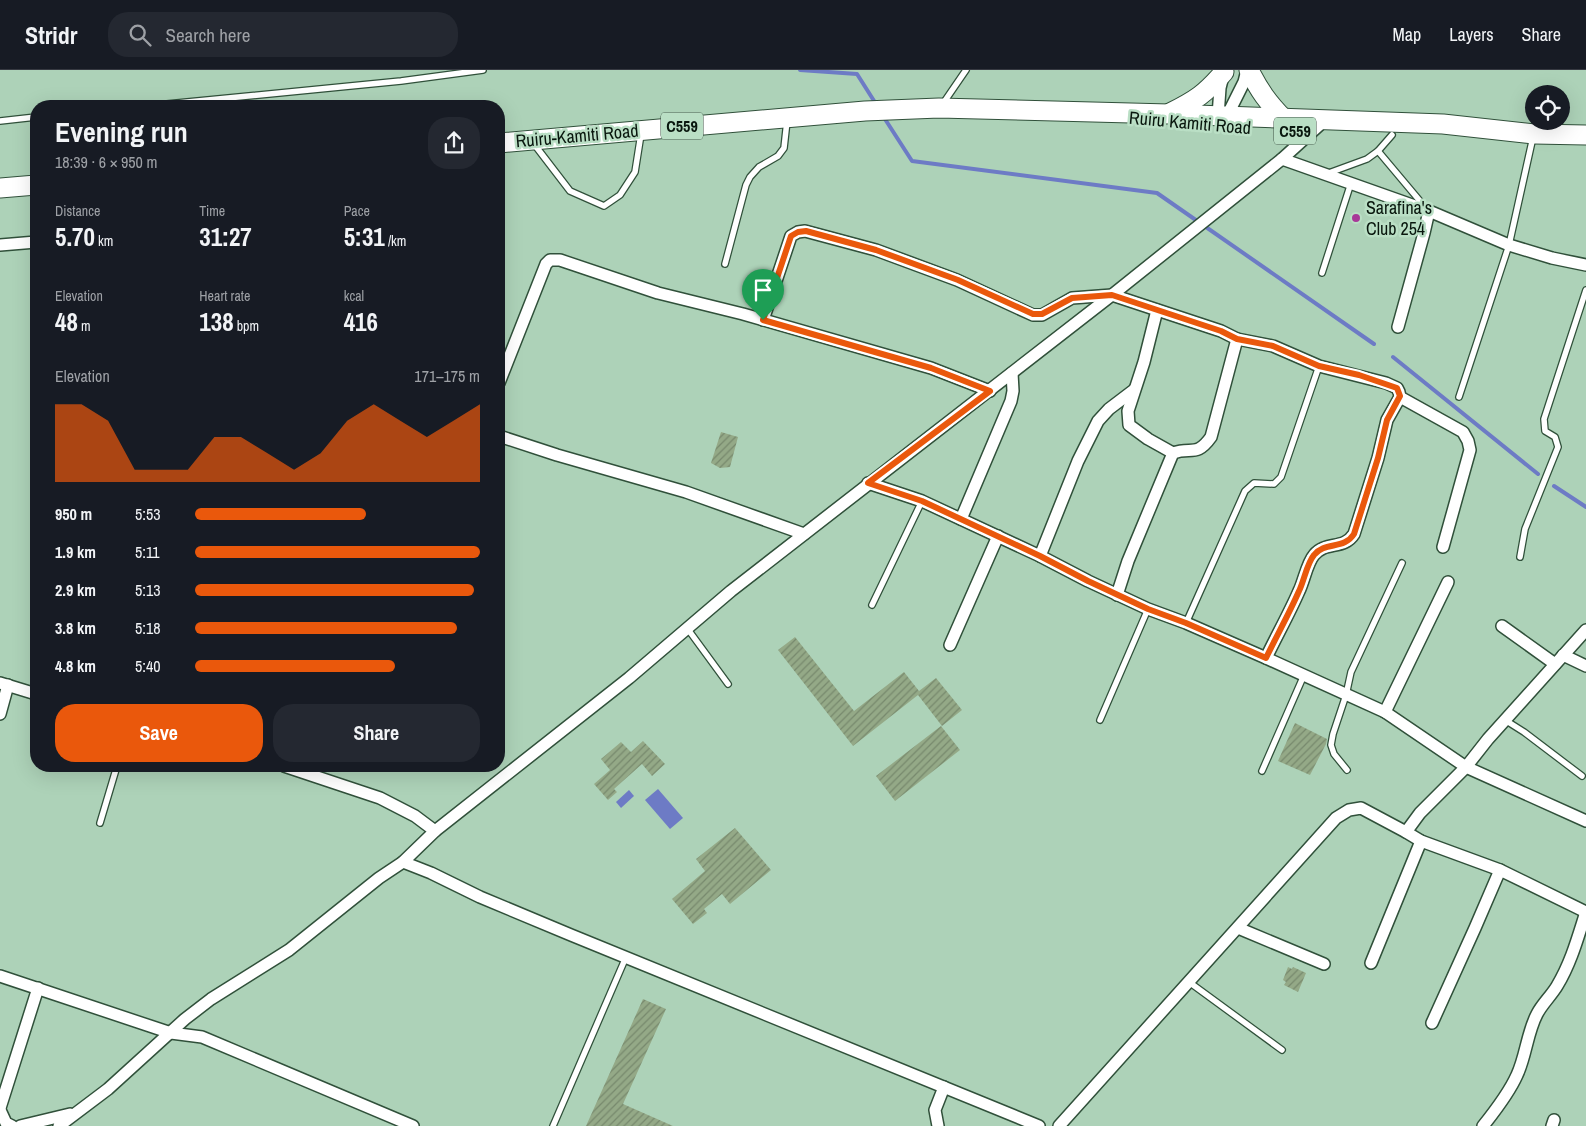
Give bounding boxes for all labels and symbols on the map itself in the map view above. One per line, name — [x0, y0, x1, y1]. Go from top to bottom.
street label: Ruiru Kamiti Road — [1128, 105, 1252, 140]
road number: C559 — [661, 112, 703, 140]
street label: Ruiru-Kamiti Road — [515, 118, 639, 153]
road number: C559 — [1274, 118, 1316, 144]
place label: Sarafina's Club 254 — [1366, 195, 1432, 241]
marker: Sarafina's Club 254 — [1350, 212, 1362, 224]
pin — [742, 269, 784, 320]

